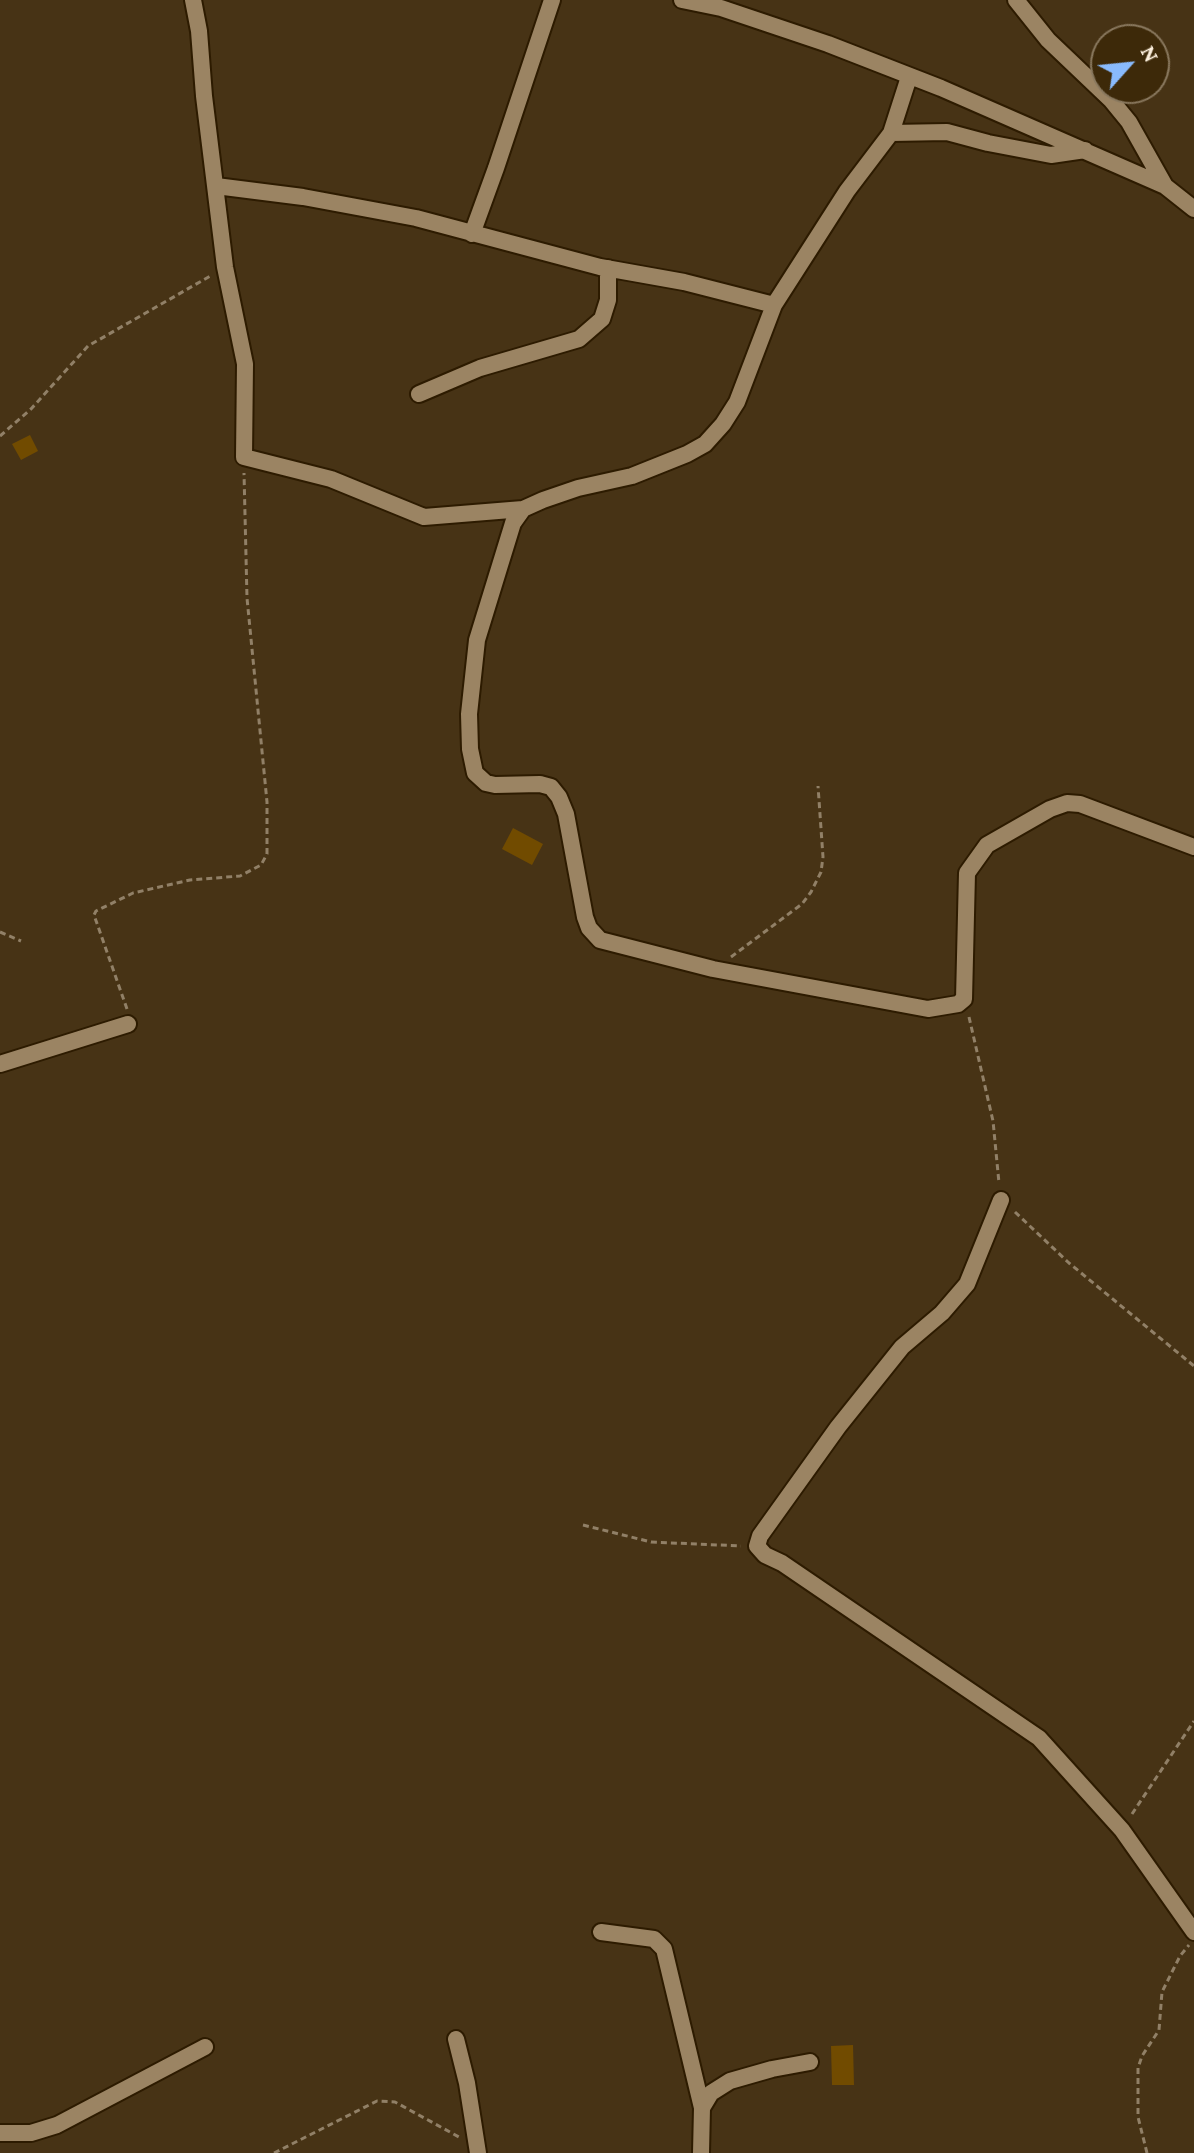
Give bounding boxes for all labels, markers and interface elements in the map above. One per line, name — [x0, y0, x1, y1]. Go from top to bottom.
north arrow — [1090, 24, 1170, 104]
text: N — [1136, 41, 1165, 66]

